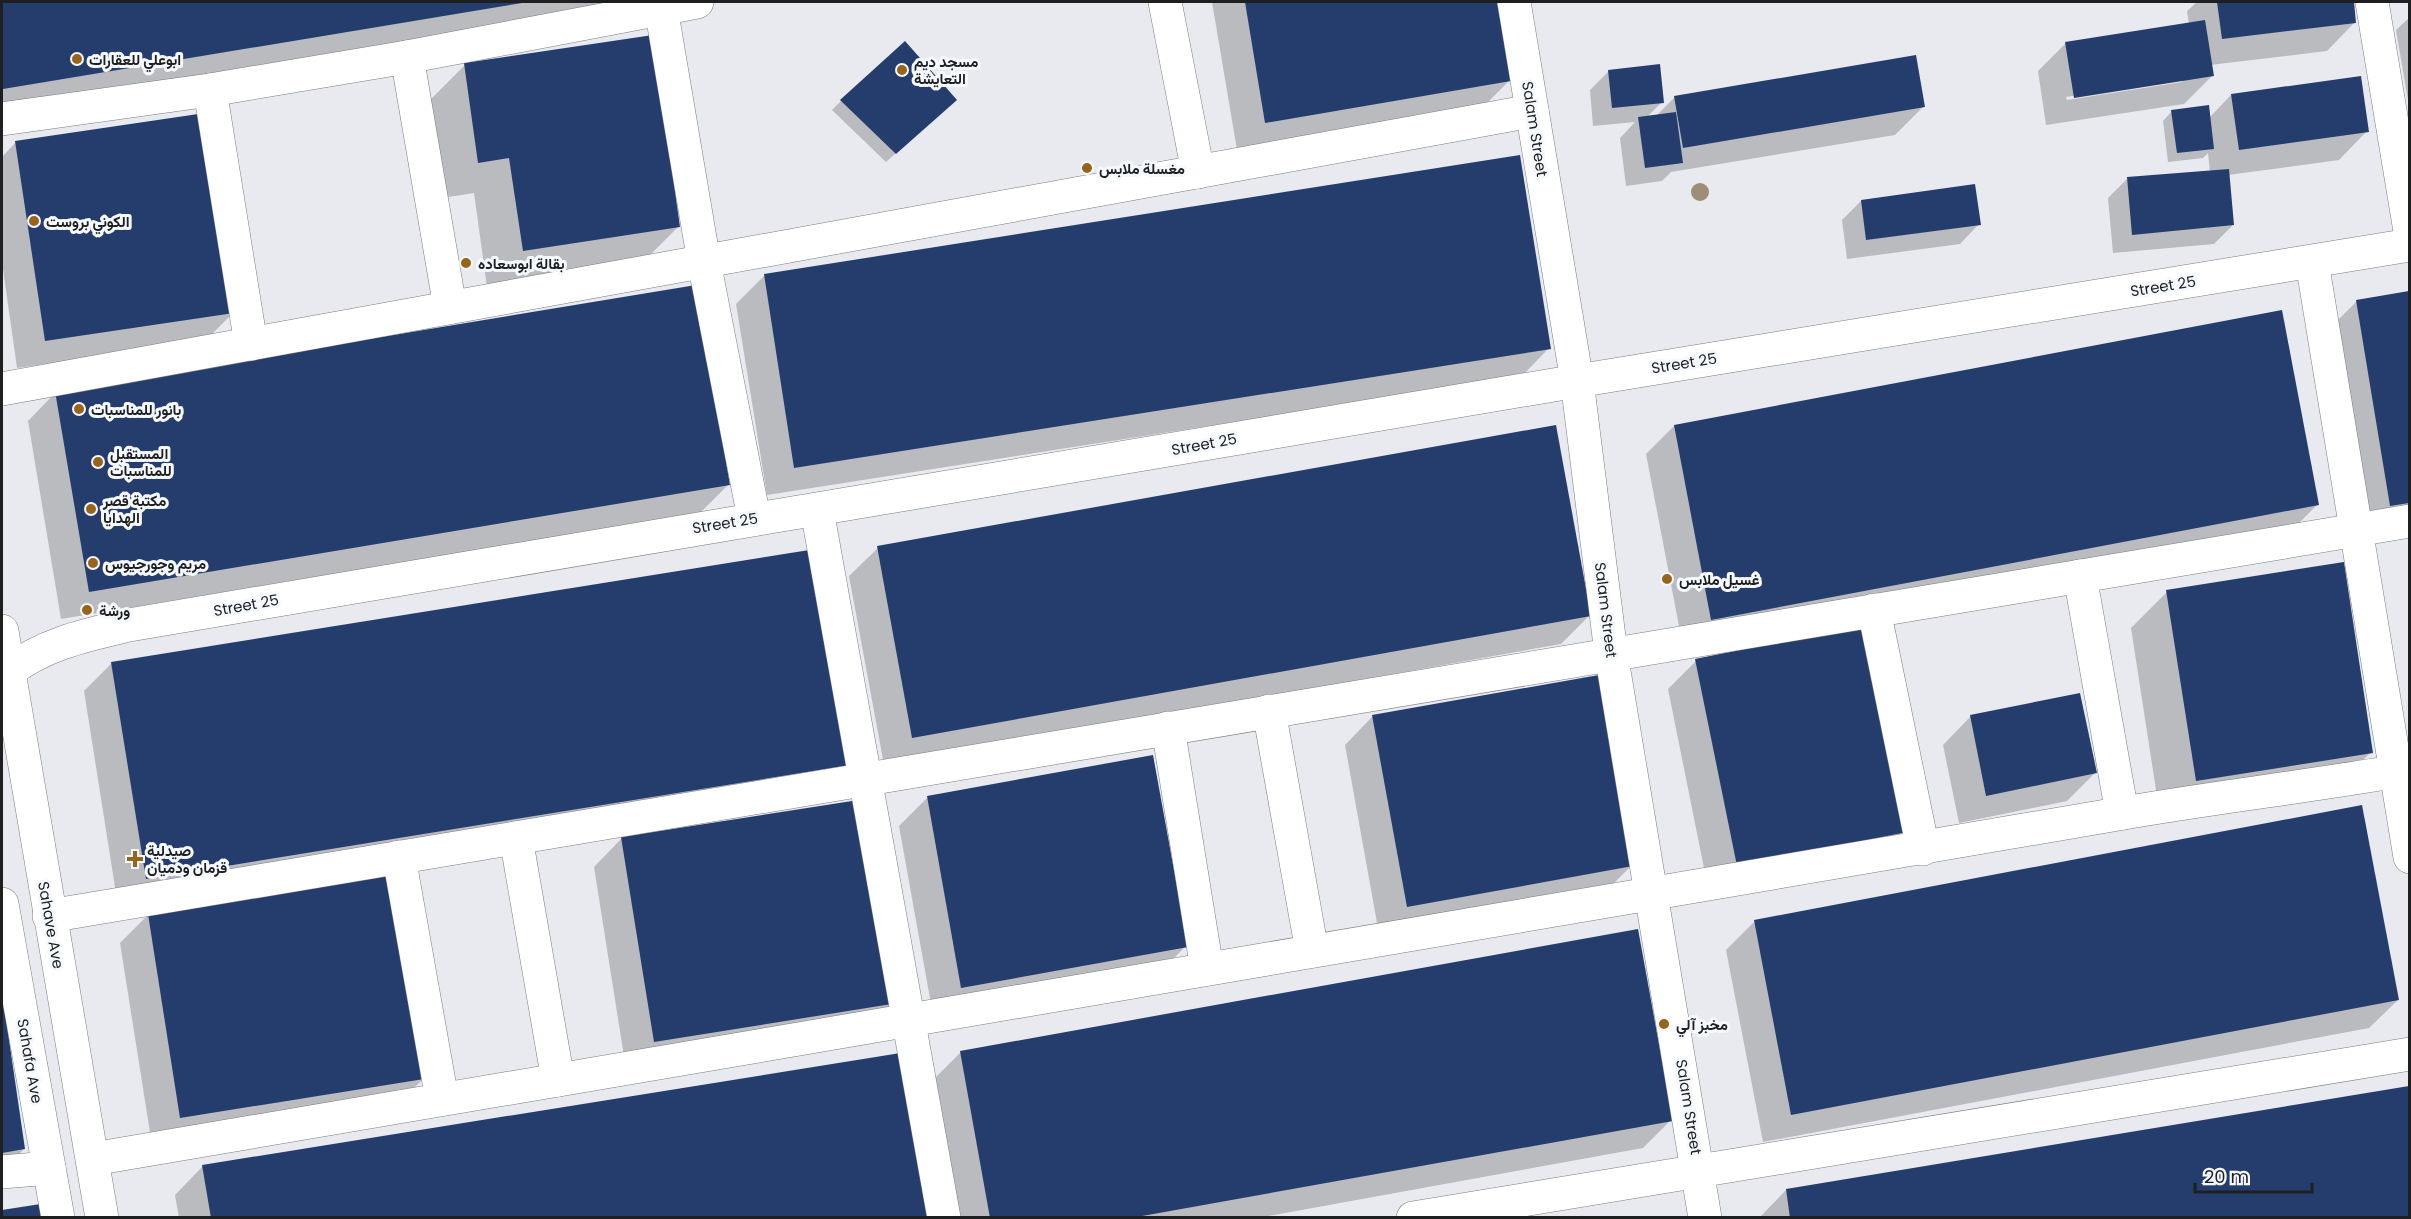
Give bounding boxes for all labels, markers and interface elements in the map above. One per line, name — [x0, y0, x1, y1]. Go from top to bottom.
place label: ابوعلي للعقارات — [89, 49, 181, 73]
place label: مسجد ديم التعايشة — [914, 51, 978, 89]
marker: ابوعلي للعقارات — [70, 52, 84, 66]
marker: مسجد ديم التعايشة — [895, 63, 909, 77]
street label: Salam Street — [1517, 80, 1553, 178]
place label: مغسلة ملابس — [1099, 158, 1185, 179]
marker: مغسلة ملابس — [1080, 161, 1094, 175]
place label: الكوني بروست — [46, 211, 130, 235]
marker: الكوني بروست — [27, 214, 41, 228]
place label: بقالة ابوسعاده — [478, 253, 565, 274]
marker: بقالة ابوسعاده — [459, 256, 473, 270]
street label: Street 25 — [2129, 270, 2197, 302]
street label: Street 25 — [1650, 347, 1718, 379]
place label: بانور للمناسبات — [91, 399, 181, 420]
marker: بانور للمناسبات — [72, 402, 86, 416]
street label: Street 25 — [1170, 428, 1238, 460]
place label: المستقبل للمناسبات — [110, 443, 172, 481]
marker: المستقبل للمناسبات — [91, 455, 105, 469]
place label: مكتبة قصر الهدايا — [102, 490, 166, 528]
marker: مكتبة قصر الهدايا — [84, 502, 98, 516]
street label: Street 25 — [691, 507, 759, 539]
place label: مريم وجورجيوس — [105, 553, 206, 574]
marker: مريم وجورجيوس — [86, 556, 100, 570]
street label: Salam Street — [1590, 561, 1622, 659]
place label: غسيل ملابس — [1679, 569, 1760, 590]
marker: غسيل ملابس — [1660, 572, 1674, 586]
street label: Street 25 — [212, 589, 280, 621]
place label: ورشة — [99, 600, 130, 621]
marker: ورشة — [80, 603, 94, 617]
place label: صيدلية قزمان ودميان — [147, 840, 227, 878]
marker: صيدلية قزمان ودميان — [128, 852, 142, 866]
street label: Sahave Ave — [33, 880, 69, 970]
place label: مخبز آلي — [1676, 1014, 1728, 1038]
street label: Sahafa Ave — [12, 1017, 48, 1105]
marker: مخبز آلي — [1657, 1017, 1671, 1031]
street label: Salam Street — [1671, 1058, 1707, 1156]
scale bar — [2195, 1156, 2312, 1194]
text: 20 m — [2204, 1164, 2249, 1189]

